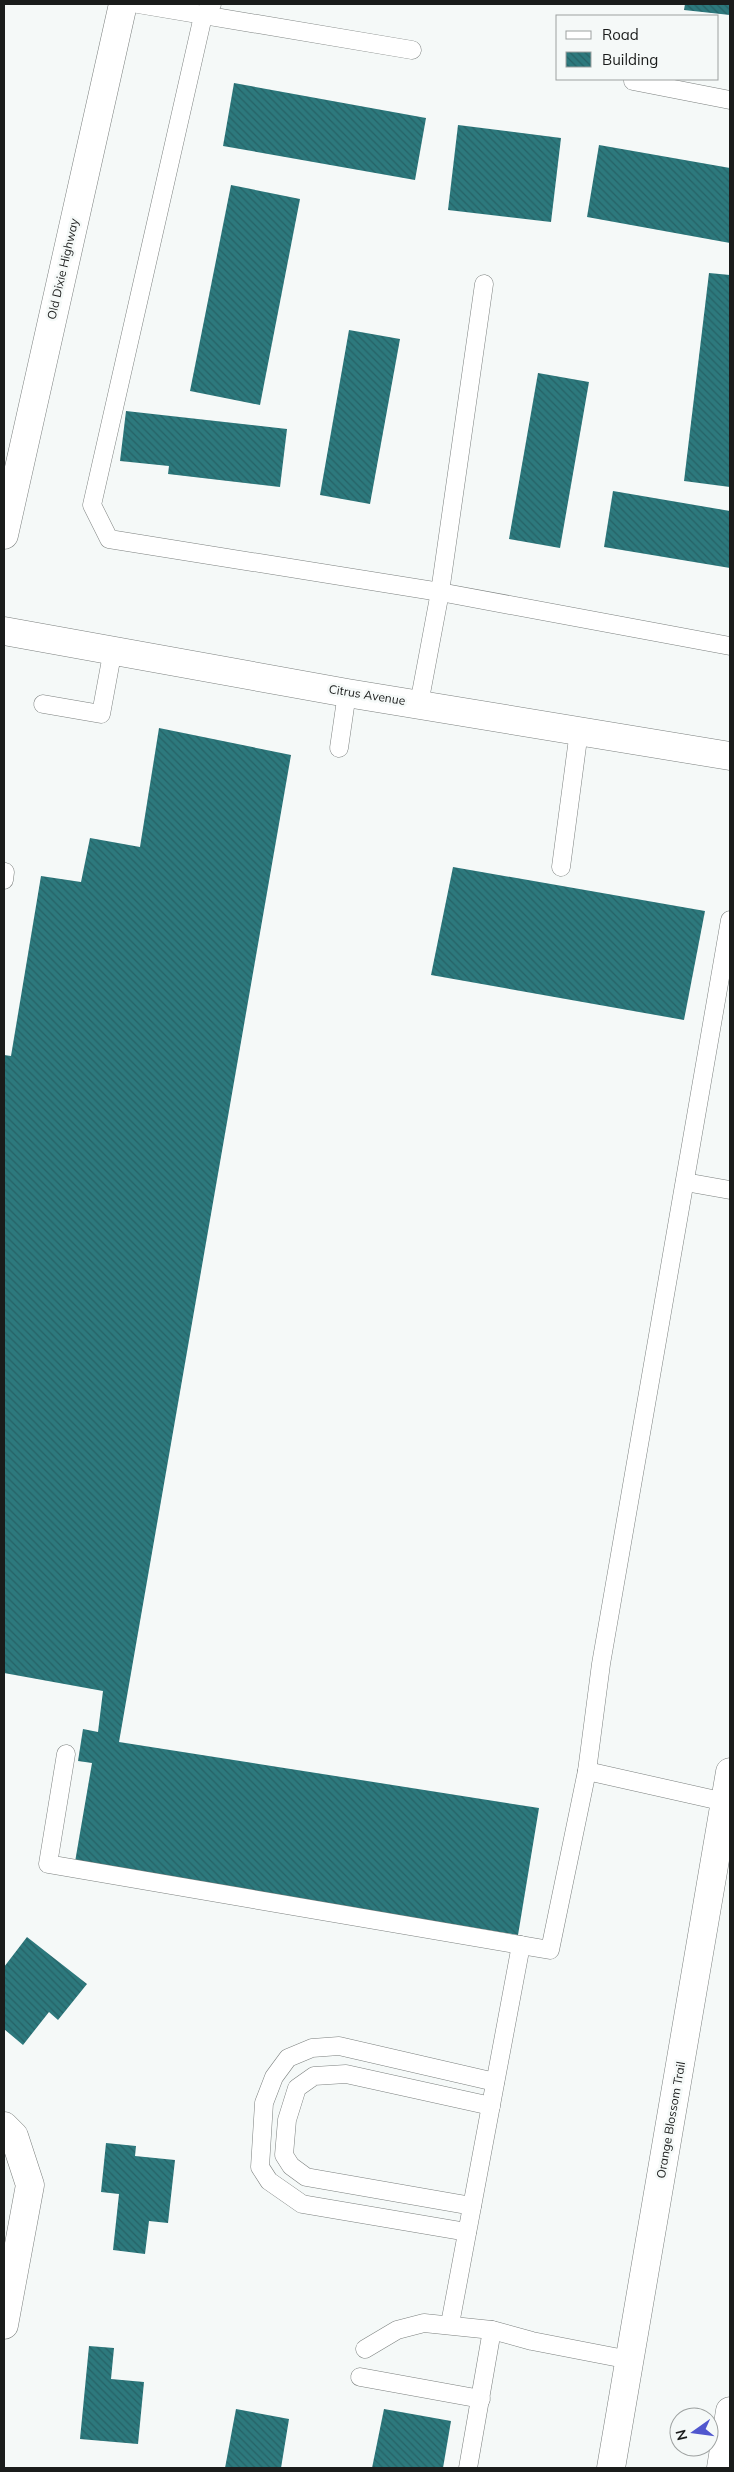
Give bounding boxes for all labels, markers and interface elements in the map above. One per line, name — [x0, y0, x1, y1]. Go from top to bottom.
legend — [556, 15, 719, 80]
text: Road — [602, 25, 639, 44]
text: Building — [602, 50, 658, 69]
street label: Old Dixie Highway — [44, 216, 82, 321]
street label: Citrus Avenue — [328, 681, 406, 708]
street label: Orange Blossom Trail — [653, 2060, 688, 2180]
north arrow — [669, 2407, 719, 2457]
text: N — [671, 2428, 691, 2442]

